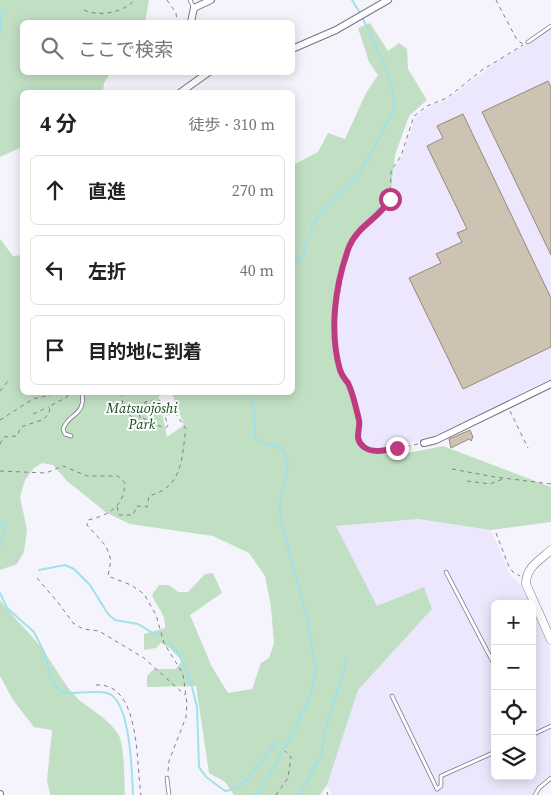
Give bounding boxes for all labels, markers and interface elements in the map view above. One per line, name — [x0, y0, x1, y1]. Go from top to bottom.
search box — [20, 20, 295, 75]
icon: search — [38, 34, 66, 62]
text: ここで検索 — [78, 36, 173, 62]
text: 4 分 — [40, 109, 77, 138]
text: 徒歩 · 310 m — [189, 113, 275, 135]
icon: ahead — [41, 176, 69, 204]
text: 直進 — [88, 178, 126, 204]
text: 270 m — [232, 179, 274, 201]
route start — [379, 188, 402, 211]
icon: left — [41, 256, 69, 284]
text: 左折 — [88, 258, 126, 284]
text: 40 m — [240, 259, 274, 281]
icon: arrive — [41, 336, 69, 364]
text: 目的地に到着 — [88, 338, 202, 364]
park label: Matsuojōshi Park — [105, 398, 178, 434]
route end — [386, 437, 409, 460]
map controls — [491, 600, 536, 780]
button: + — [491, 600, 536, 645]
button: − — [491, 645, 536, 690]
button: locate — [491, 690, 536, 735]
button: layers — [491, 735, 536, 780]

